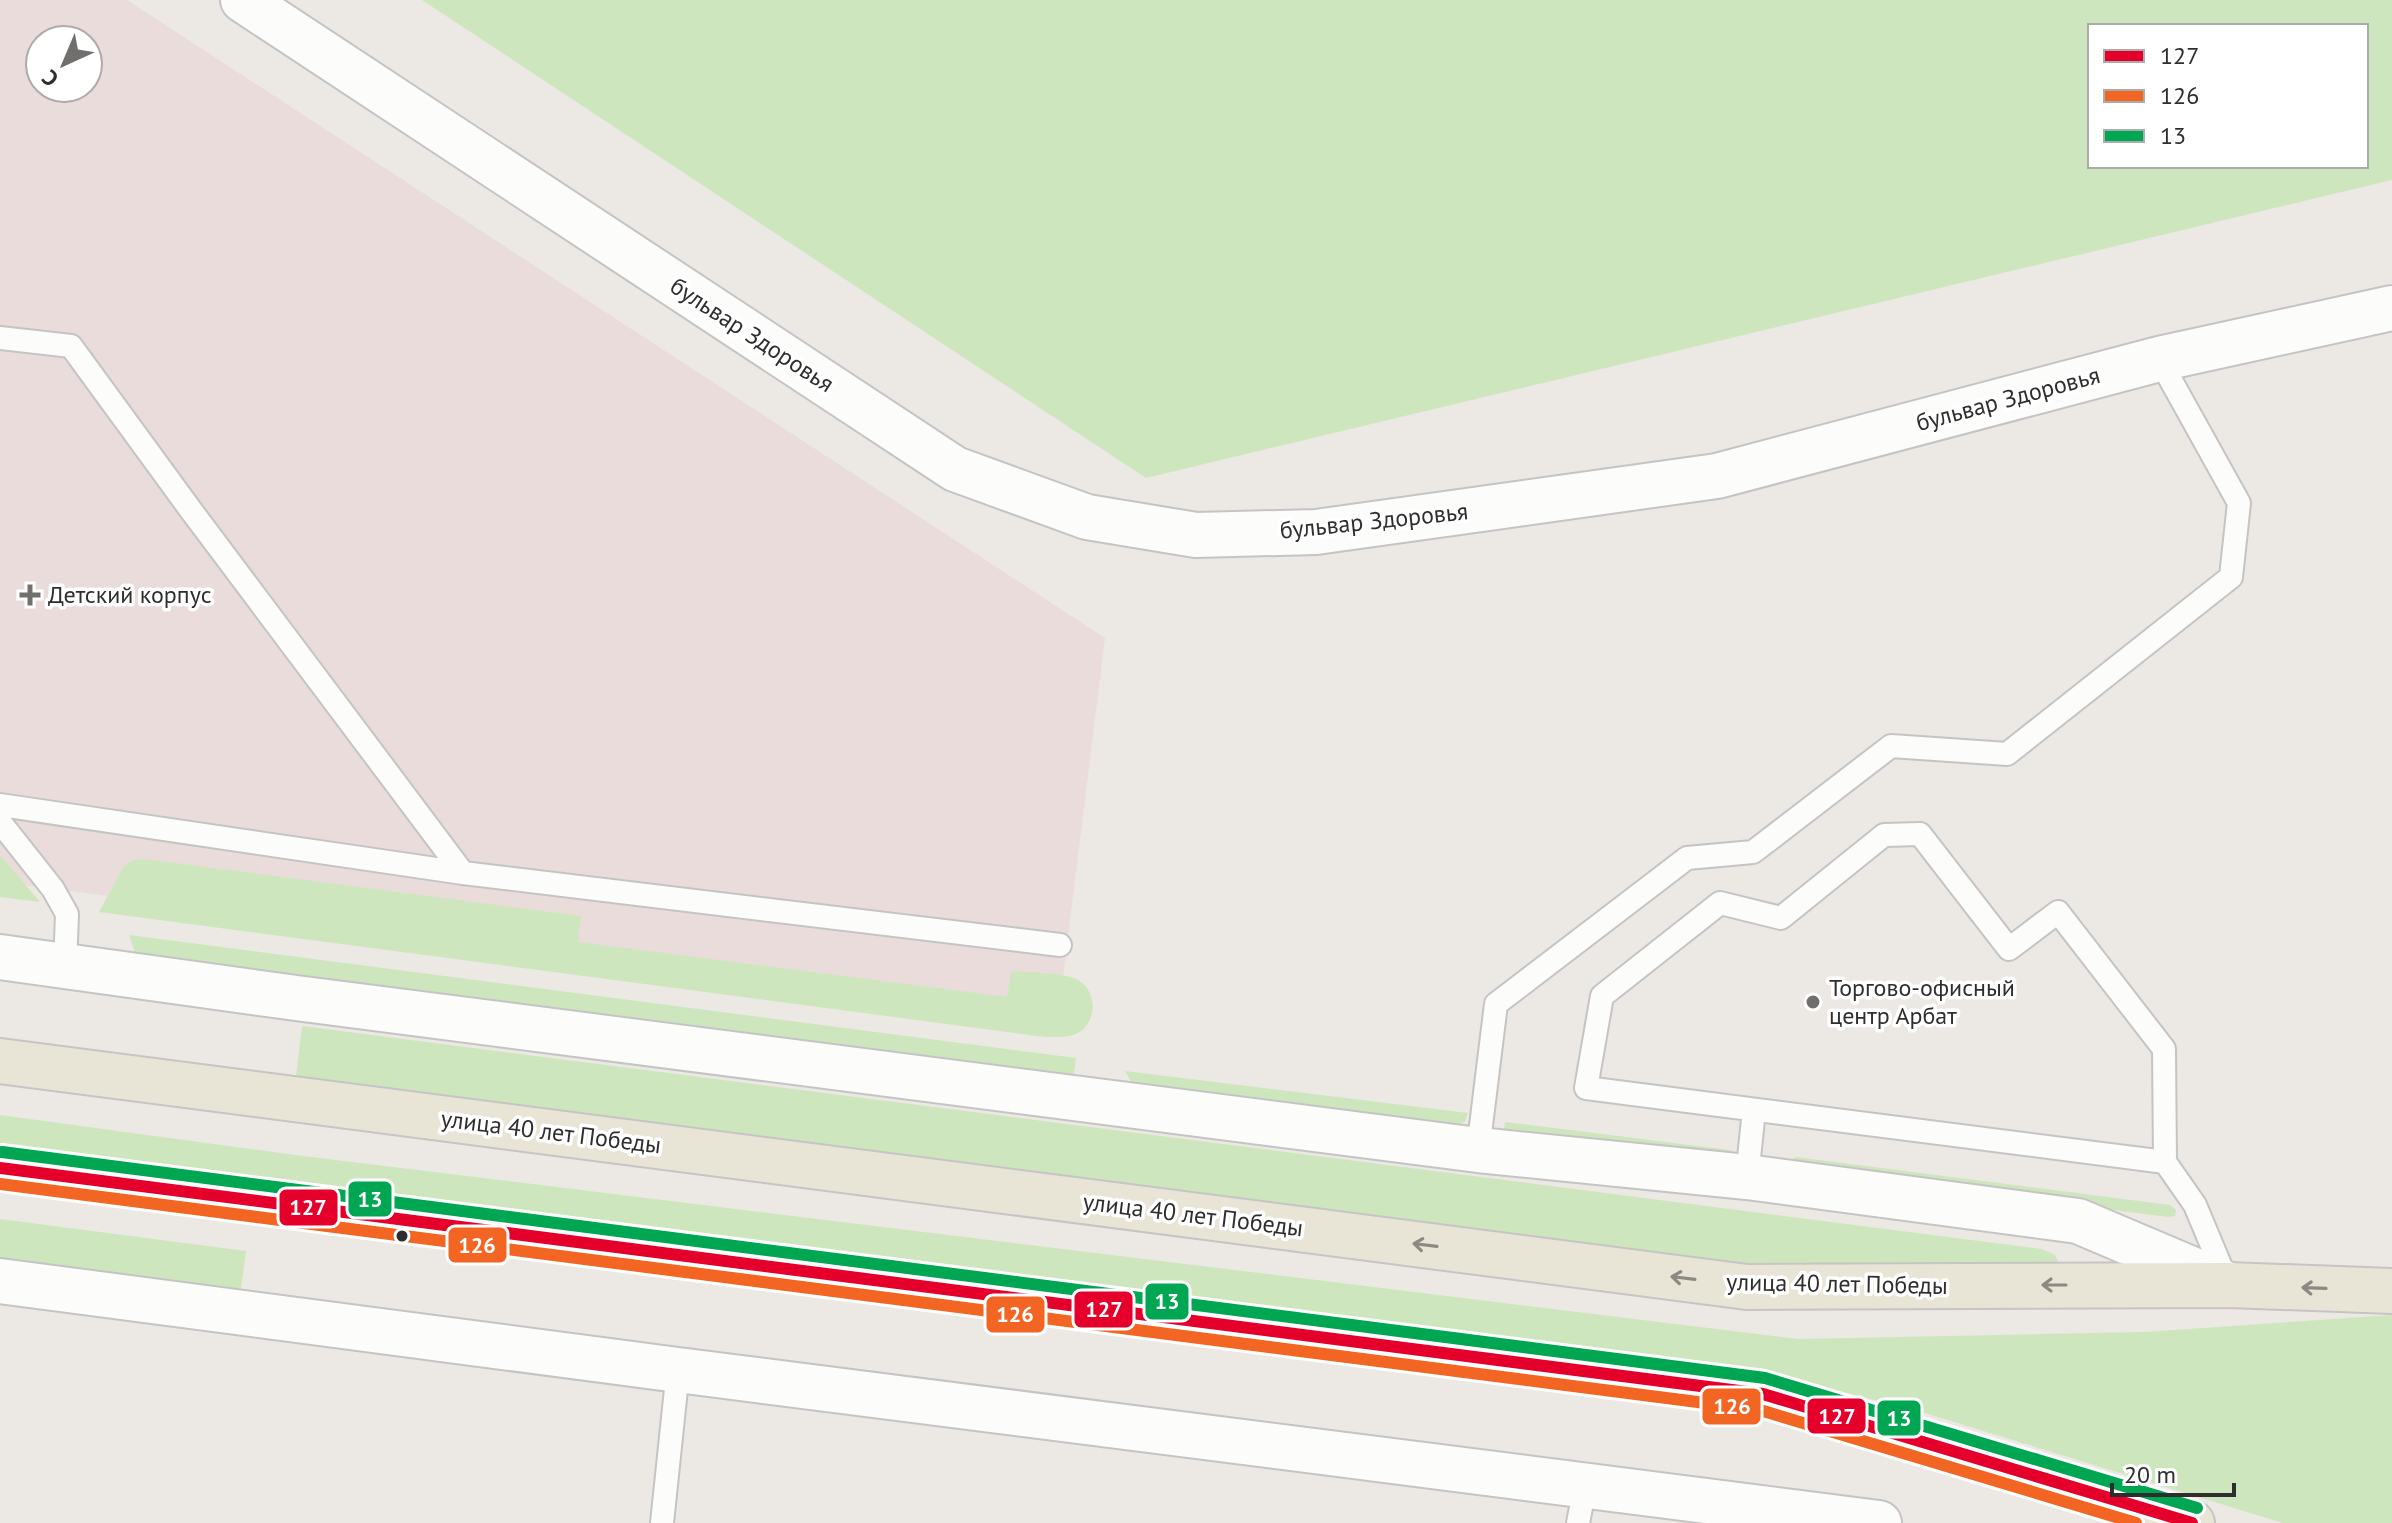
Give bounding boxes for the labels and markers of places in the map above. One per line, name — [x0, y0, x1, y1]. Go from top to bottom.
place label: Детский корпус — [48, 579, 212, 610]
marker: Детский корпус — [19, 584, 41, 606]
place label: Торгово-офисный центр Арбат — [1829, 972, 2015, 1031]
marker: Торгово-офисный центр Арбат — [1804, 993, 1822, 1011]
unlabelled marker — [394, 1228, 410, 1244]

